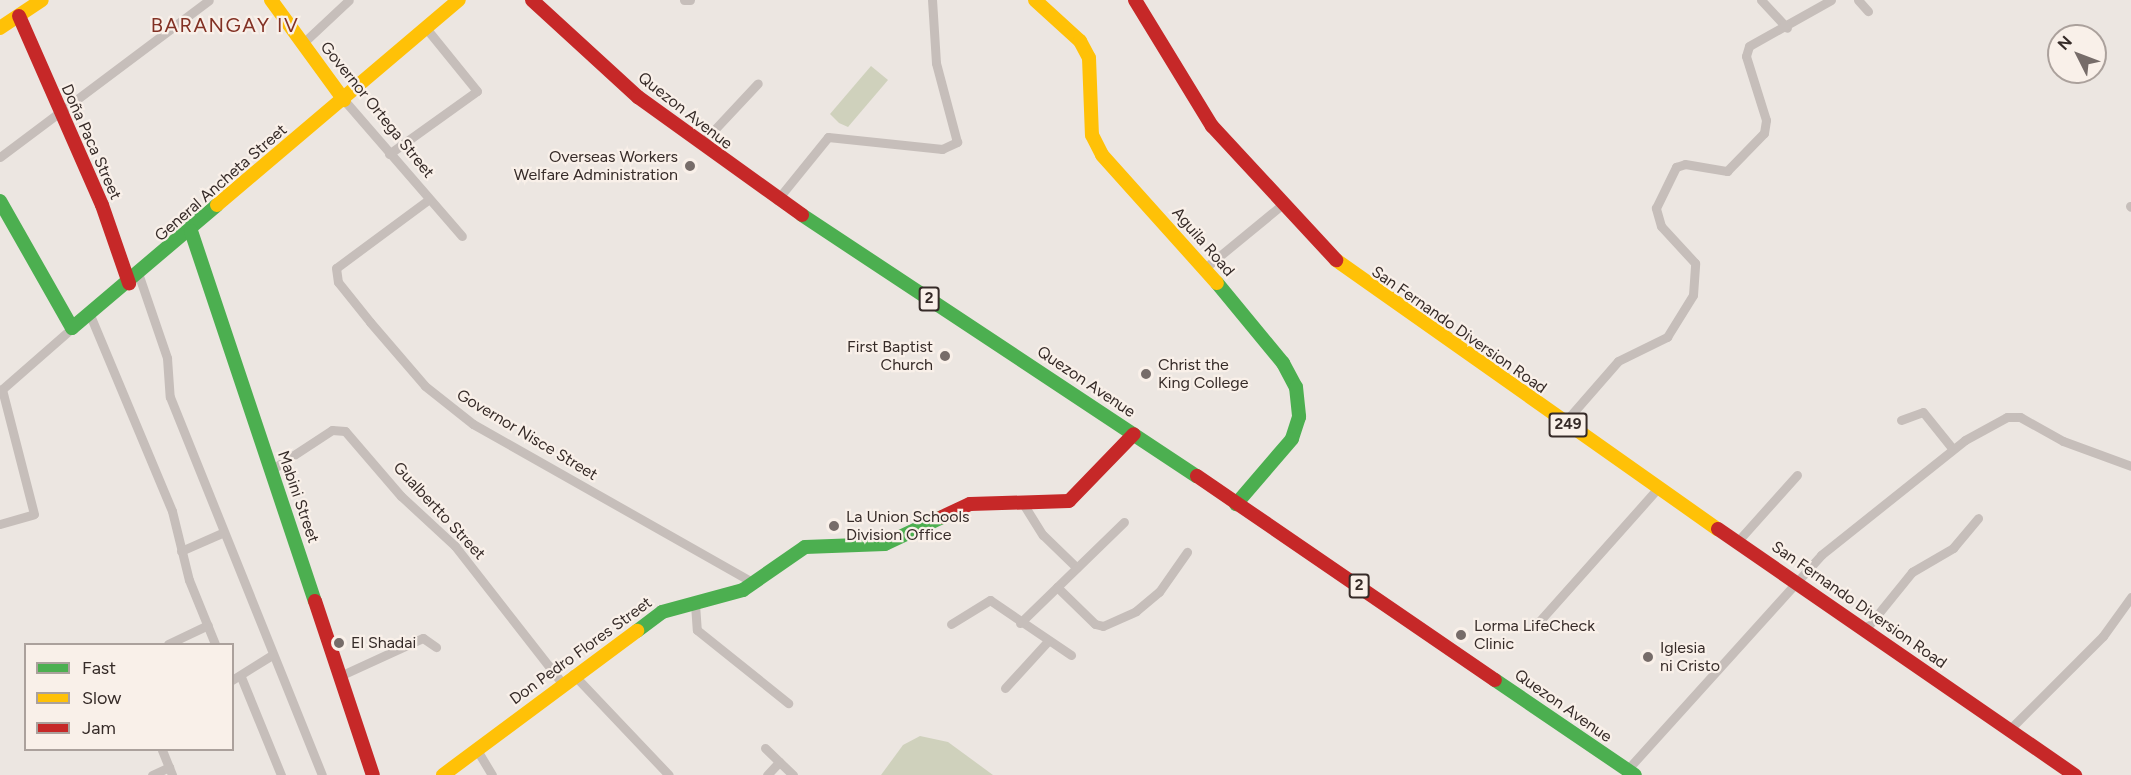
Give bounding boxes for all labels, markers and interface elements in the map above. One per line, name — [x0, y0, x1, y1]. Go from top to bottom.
district label: BARANGAY IV — [151, 13, 299, 37]
north arrow — [2047, 24, 2107, 84]
text: N — [2054, 32, 2076, 54]
street label: Governor Ortega Street — [316, 38, 438, 182]
street label: Quezon Avenue — [634, 68, 736, 154]
street label: Doña Paca Street — [57, 81, 125, 203]
street label: General Ancheta Street — [151, 120, 291, 246]
place label: Overseas Workers Welfare Administration — [514, 147, 678, 185]
marker: Overseas Workers Welfare Administration — [683, 159, 697, 173]
street label: Aguila Road — [1168, 204, 1238, 280]
street label: San Fernando Diversion Road — [1368, 262, 1550, 398]
road number: 2 — [918, 287, 940, 311]
place label: First Baptist Church — [847, 337, 933, 375]
street label: Quezon Avenue — [1033, 342, 1139, 422]
marker: First Baptist Church — [938, 349, 952, 363]
place label: Christ the King College — [1158, 355, 1248, 393]
marker: Christ the King College — [1139, 367, 1153, 381]
street label: Governor Nisce Street — [453, 385, 601, 485]
road number: 249 — [1548, 413, 1588, 437]
street label: Mabini Street — [273, 448, 323, 546]
street label: Gualbertto Street — [389, 458, 489, 564]
place label: La Union Schools Division Office — [846, 507, 969, 545]
marker: La Union Schools Division Office — [827, 519, 841, 533]
street label: San Fernando Diversion Road — [1768, 537, 1950, 673]
road number: 2 — [1348, 574, 1370, 598]
street label: Don Pedro Flores Street — [506, 593, 656, 709]
place label: Lorma LifeCheck Clinic — [1474, 616, 1595, 654]
marker: Lorma LifeCheck Clinic — [1452, 626, 1470, 644]
place label: El Shadai — [351, 633, 416, 653]
marker: El Shadai — [332, 636, 346, 650]
place label: Iglesia ni Cristo — [1660, 638, 1720, 676]
legend — [24, 643, 234, 751]
marker: Iglesia ni Cristo — [1641, 650, 1655, 664]
text: Fast — [82, 657, 116, 679]
street label: Quezon Avenue — [1511, 665, 1615, 747]
text: Slow — [82, 687, 121, 709]
text: Jam — [82, 717, 116, 739]

